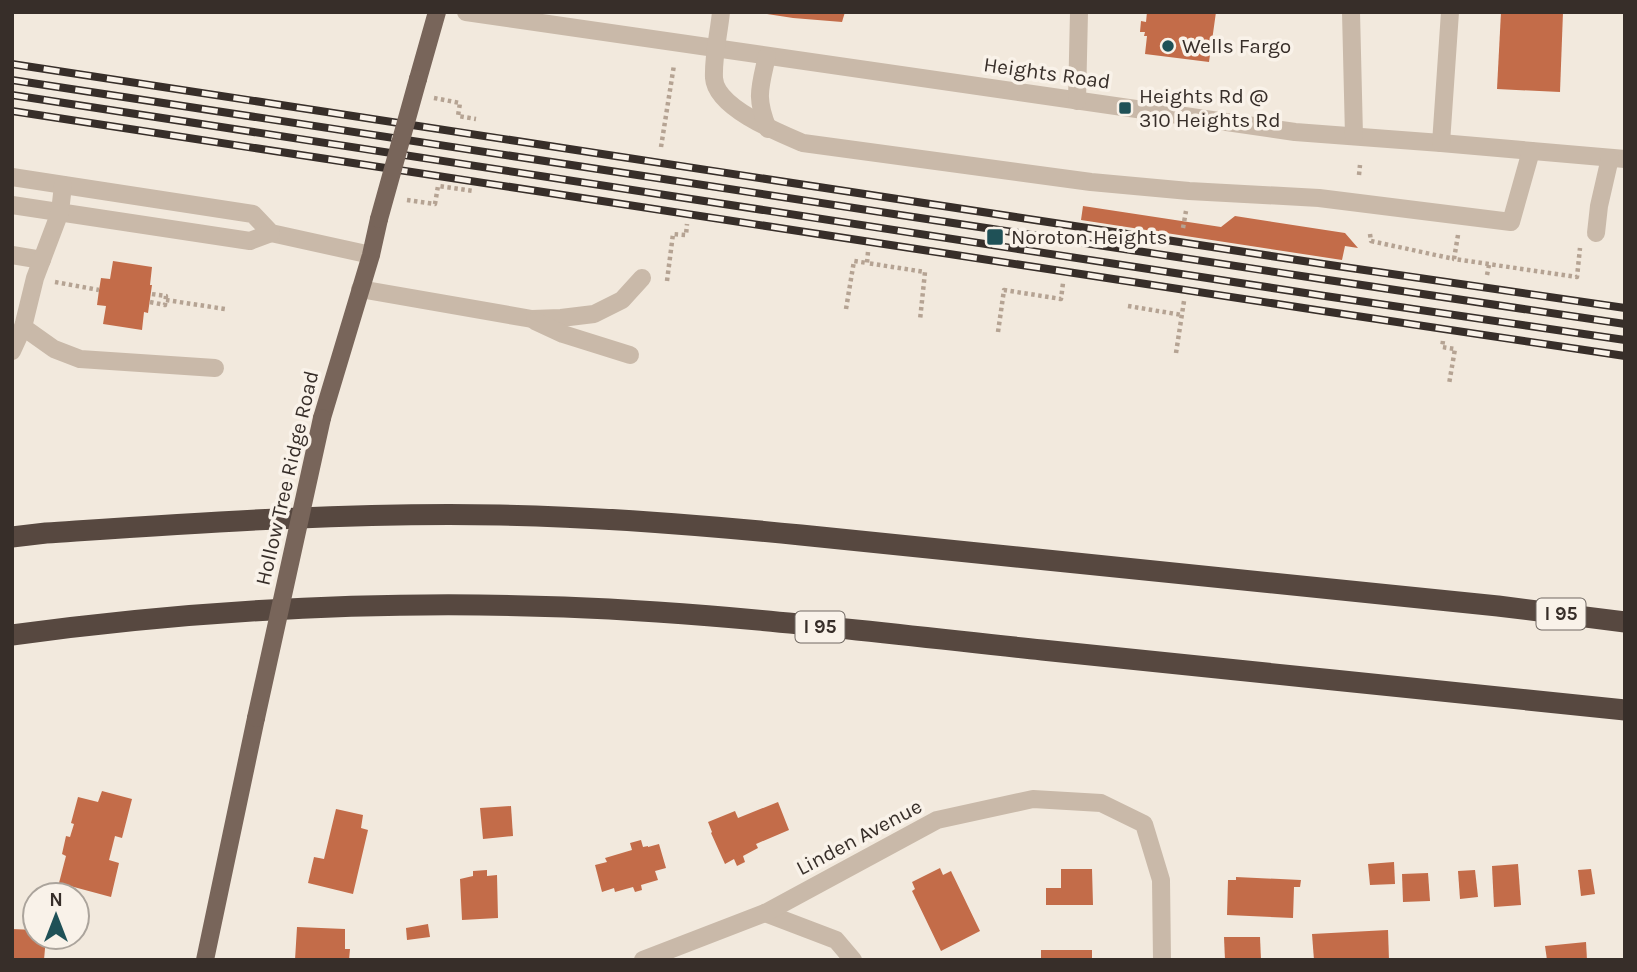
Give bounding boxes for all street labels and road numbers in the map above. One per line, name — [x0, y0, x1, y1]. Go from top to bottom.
street label: Heights Road — [982, 52, 1112, 94]
street label: Hollow Tree Ridge Road — [251, 368, 323, 588]
road number: I 95 — [1536, 598, 1586, 629]
road number: I 95 — [796, 612, 844, 642]
street label: Linden Avenue — [792, 794, 926, 880]

